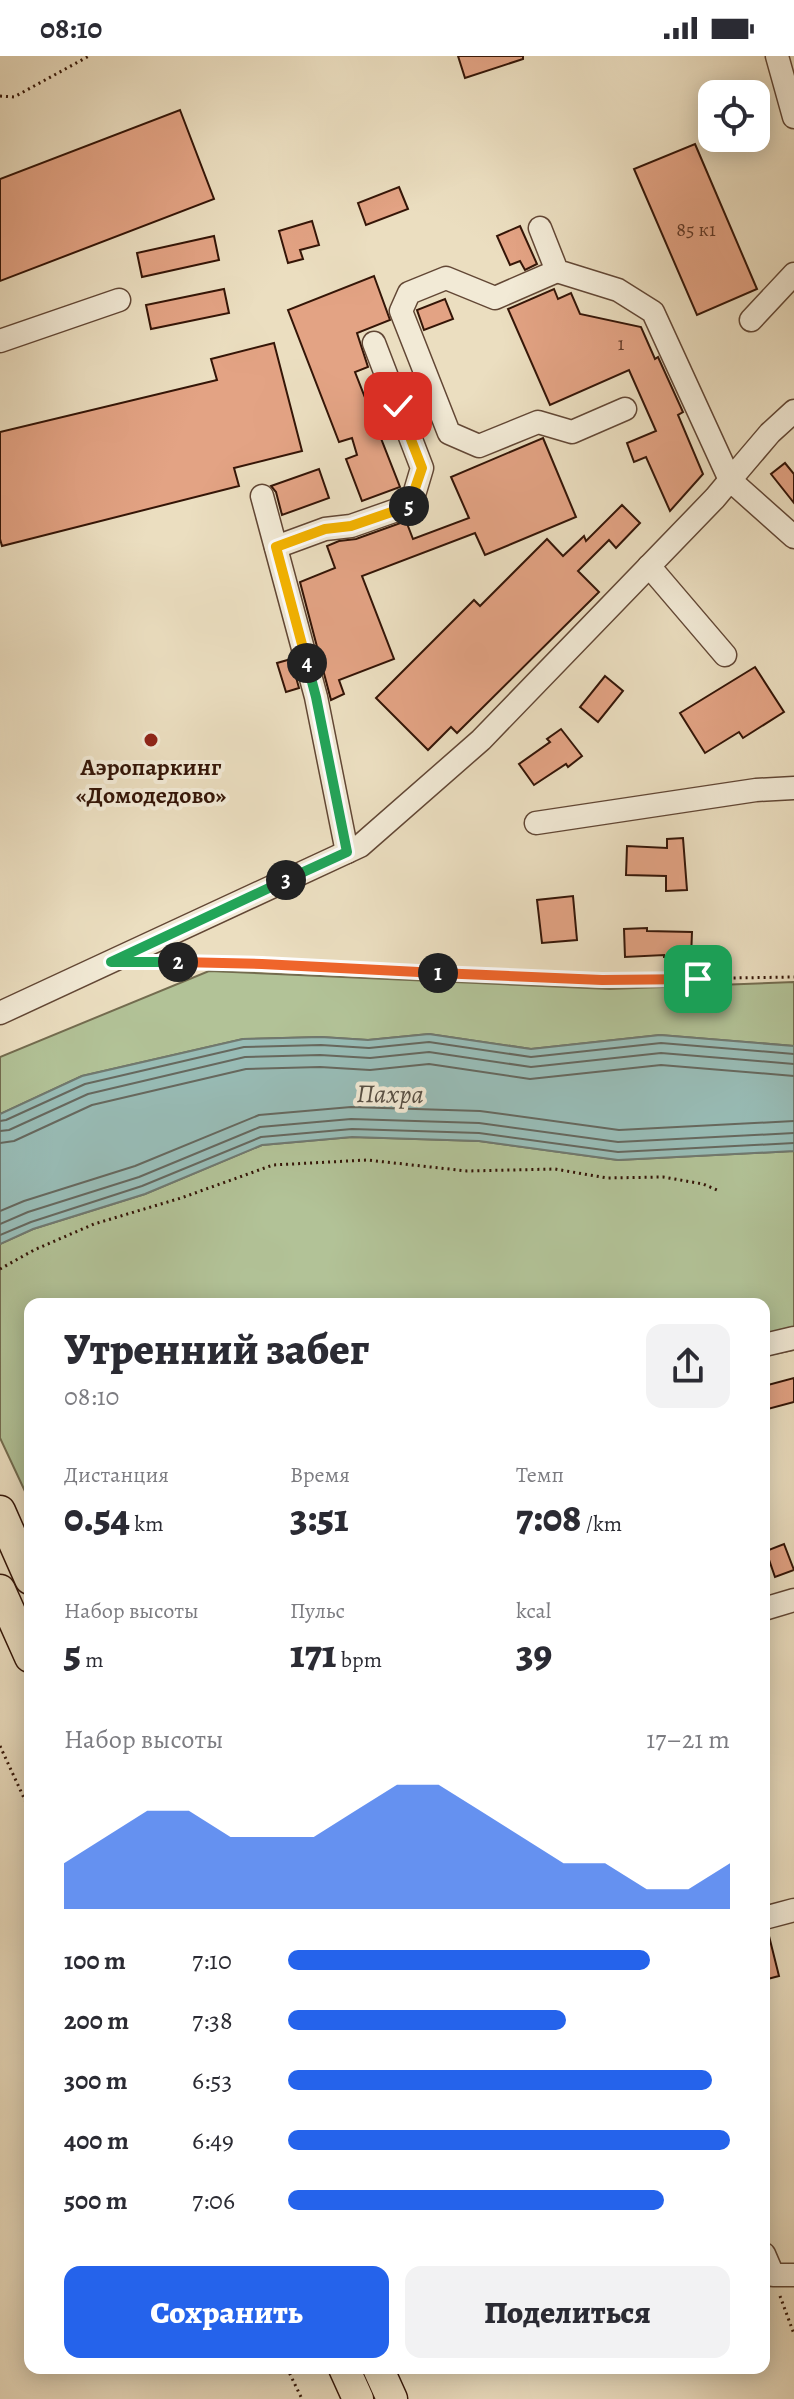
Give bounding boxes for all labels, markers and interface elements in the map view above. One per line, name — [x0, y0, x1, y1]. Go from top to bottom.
text: 08:10 — [40, 8, 102, 48]
map controls — [698, 80, 770, 152]
button: locate — [698, 80, 770, 152]
house number: 85 к1 — [676, 216, 716, 243]
house number: 1 — [618, 330, 625, 357]
pin — [364, 372, 432, 440]
icon: check — [376, 384, 420, 428]
pin: 5 — [389, 486, 429, 526]
text: 5 — [404, 491, 414, 521]
pin: 4 — [287, 643, 327, 683]
text: 4 — [302, 648, 312, 678]
marker: Аэропаркинг «Домодедово» — [142, 731, 160, 749]
place label: Аэропаркинг «Домодедово» — [76, 751, 226, 811]
pin: 3 — [266, 860, 306, 900]
text: 3 — [281, 865, 291, 895]
pin: 2 — [158, 942, 198, 982]
pin — [664, 945, 732, 1013]
text: 2 — [173, 947, 183, 977]
pin: 1 — [418, 953, 458, 993]
icon: arrive — [676, 957, 720, 1001]
text: 1 — [434, 958, 442, 988]
water label: Пахра — [356, 1076, 424, 1112]
text: Утренний забег — [64, 1319, 369, 1379]
button: share — [646, 1324, 730, 1408]
text: 08:10 — [64, 1379, 119, 1414]
text: Дистанция — [64, 1460, 169, 1490]
text: Время — [290, 1460, 350, 1490]
text: Темп — [516, 1460, 564, 1490]
text: 0.54 — [64, 1490, 130, 1545]
text: 3:51 — [290, 1490, 349, 1545]
text: 7:08 — [516, 1490, 581, 1545]
text: km — [130, 1509, 164, 1539]
text: /km — [581, 1509, 622, 1539]
text: Набор высоты — [64, 1596, 199, 1626]
text: Пульс — [290, 1596, 345, 1626]
text: kcal — [516, 1596, 551, 1626]
text: 5 — [64, 1626, 81, 1681]
text: 171 — [290, 1626, 336, 1681]
text: 39 — [516, 1626, 552, 1681]
text: m — [81, 1645, 104, 1675]
text: bpm — [336, 1645, 382, 1675]
text: Набор высоты — [64, 1722, 223, 1757]
text: 17–21 m — [646, 1722, 730, 1757]
text: 100 m — [64, 1943, 126, 1978]
text: 7:10 — [192, 1943, 232, 1978]
text: 200 m — [64, 2003, 129, 2038]
text: 7:38 — [192, 2003, 233, 2038]
text: 300 m — [64, 2063, 128, 2098]
text: 6:53 — [192, 2063, 232, 2098]
text: 400 m — [64, 2123, 129, 2158]
text: 6:49 — [192, 2123, 234, 2158]
text: 500 m — [64, 2183, 128, 2218]
text: 7:06 — [192, 2183, 235, 2218]
button: Сохранить — [64, 2266, 389, 2358]
button: Поделиться — [405, 2266, 730, 2358]

